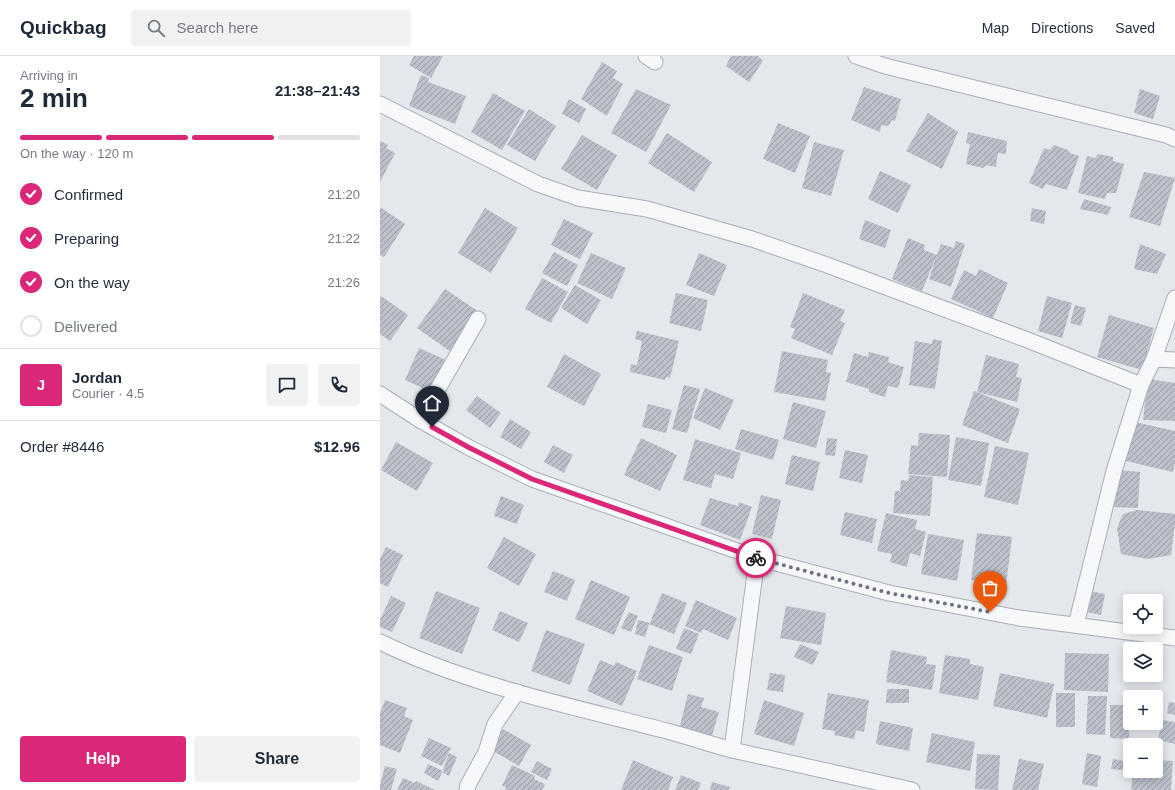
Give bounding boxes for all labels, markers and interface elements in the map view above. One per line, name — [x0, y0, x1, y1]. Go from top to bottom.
search box — [131, 10, 411, 46]
text: Quickbag — [20, 17, 107, 38]
icon: search — [145, 17, 167, 39]
text: Search here — [177, 19, 258, 36]
text: Map — [982, 20, 1009, 36]
text: Directions — [1031, 20, 1093, 36]
text: Saved — [1115, 20, 1155, 36]
text: Arriving in — [20, 68, 78, 83]
text: 21:38–21:43 — [275, 82, 360, 99]
text: 2 min — [20, 83, 88, 113]
text: On the way · 120 m — [20, 146, 133, 161]
icon: check — [20, 183, 42, 205]
text: Confirmed — [54, 186, 123, 203]
text: 21:20 — [327, 187, 360, 202]
icon: check — [20, 227, 42, 249]
text: Preparing — [54, 230, 119, 247]
text: 21:22 — [327, 231, 360, 246]
icon: check — [20, 271, 42, 293]
text: On the way — [54, 274, 130, 291]
text: 21:26 — [327, 275, 360, 290]
text: Delivered — [54, 318, 117, 335]
button: chat — [266, 364, 308, 406]
button: phone — [318, 364, 360, 406]
text: Jordan — [72, 369, 122, 386]
text: J — [37, 376, 45, 393]
text: Courier · 4.5 — [72, 386, 144, 401]
pin — [415, 386, 449, 427]
icon: home — [421, 392, 443, 414]
text: Order #8446 — [20, 438, 104, 455]
text: $12.96 — [314, 438, 360, 455]
courier — [736, 538, 776, 578]
icon: bike — [745, 547, 767, 569]
pin — [973, 571, 1007, 612]
icon: bag — [979, 577, 1001, 599]
map controls — [1123, 594, 1163, 778]
button: locate — [1123, 594, 1163, 634]
button: layers — [1123, 642, 1163, 682]
button: + — [1123, 690, 1163, 730]
button: Help — [20, 736, 186, 782]
button: Share — [194, 736, 360, 782]
button: − — [1123, 738, 1163, 778]

